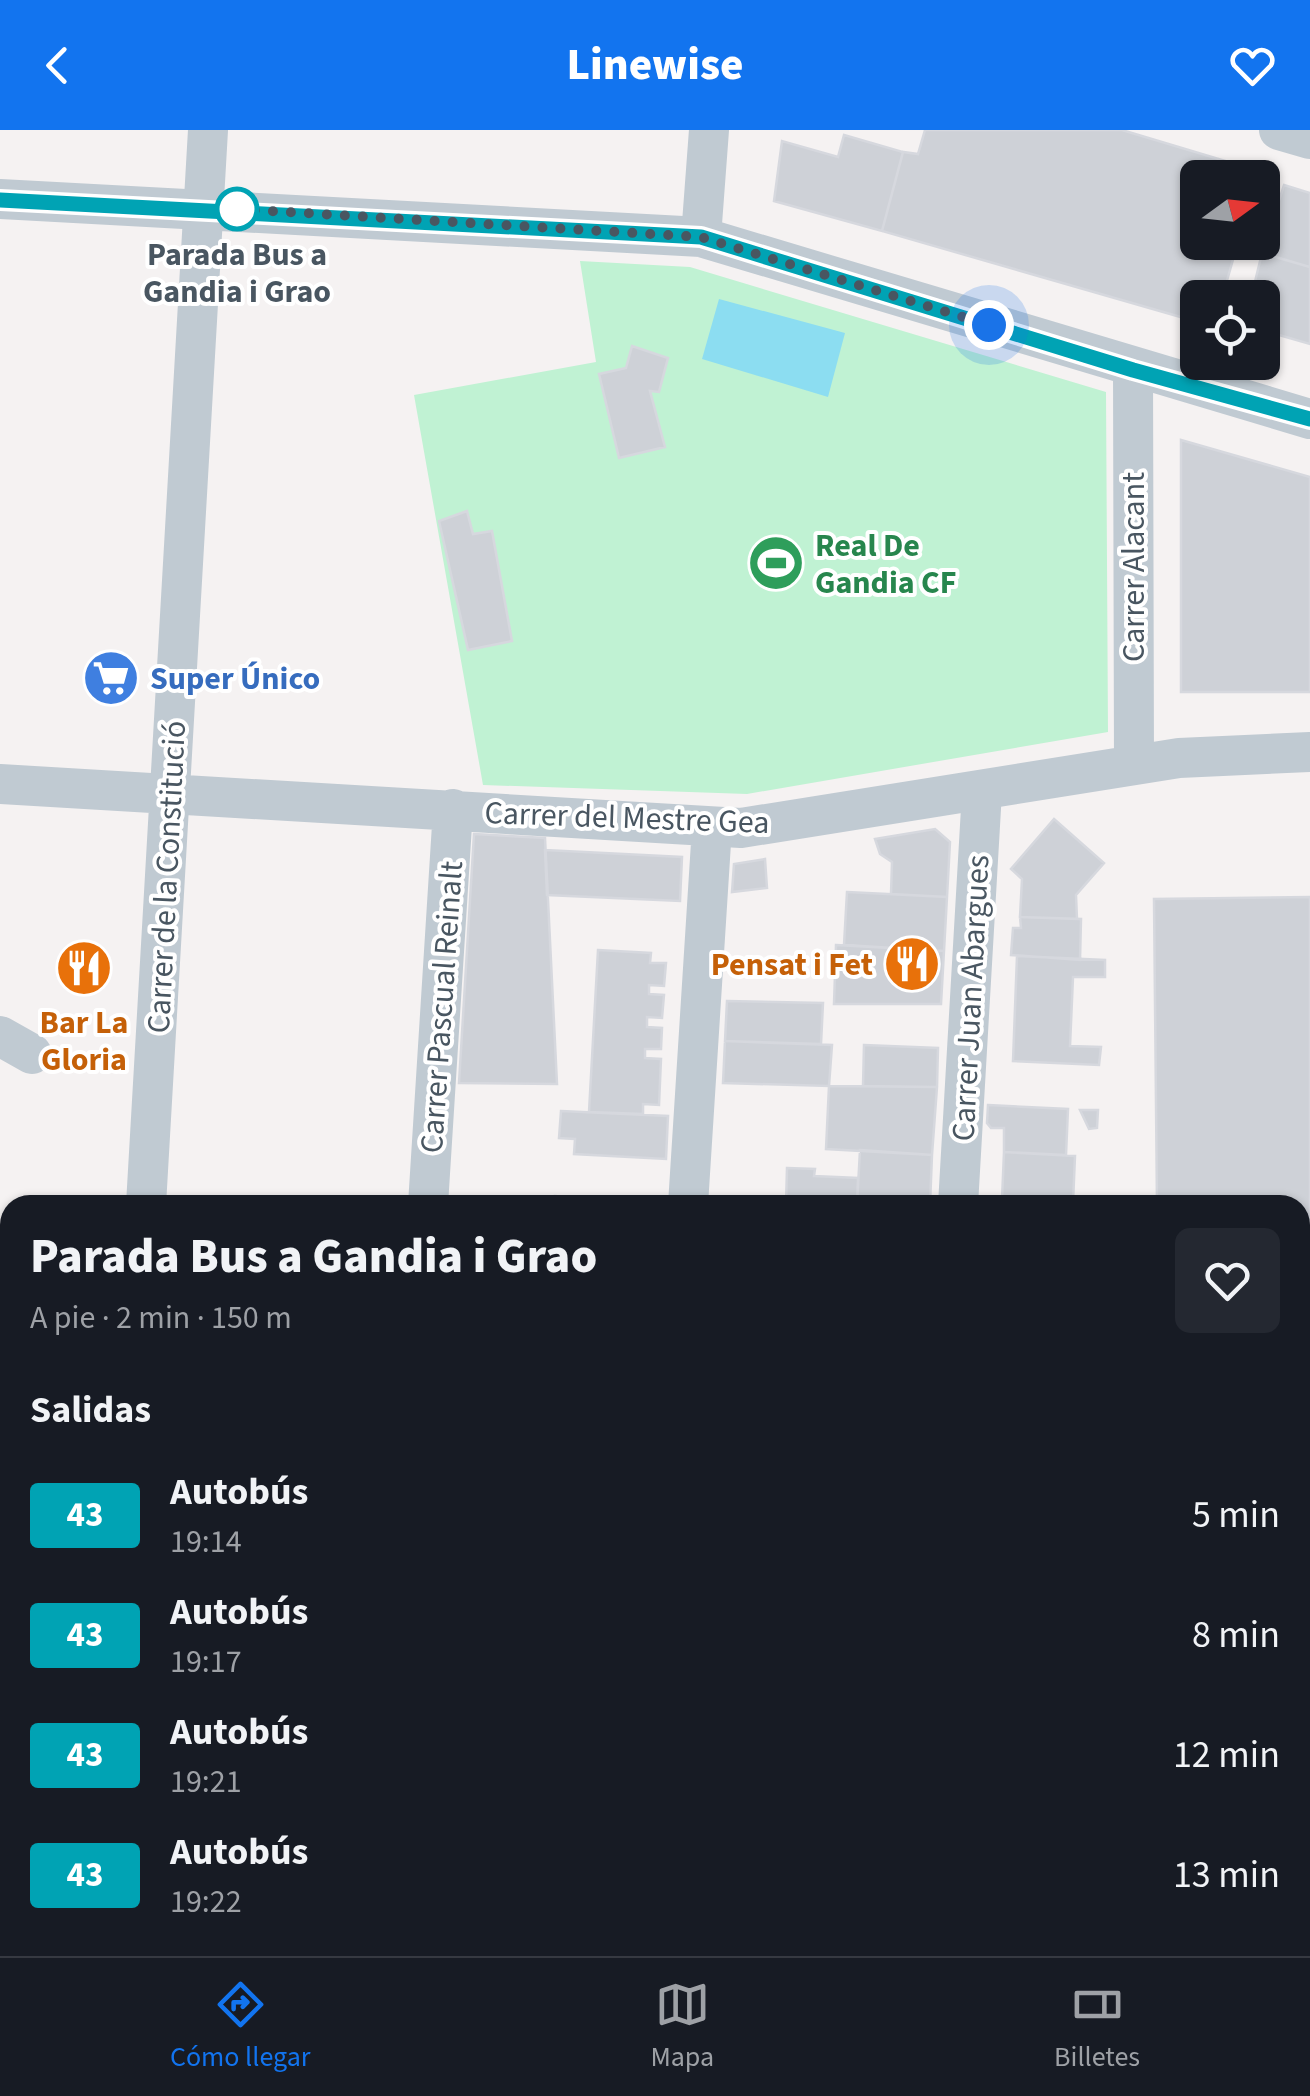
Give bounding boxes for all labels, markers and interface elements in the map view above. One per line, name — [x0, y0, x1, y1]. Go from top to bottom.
text: Linewise — [566, 33, 744, 97]
icon: back — [30, 38, 85, 93]
icon: heart — [1225, 38, 1280, 93]
north arrow — [1180, 160, 1280, 260]
map controls — [1180, 160, 1280, 380]
marker: Parada Bus a Gandia i Grao — [216, 188, 258, 230]
place label: Parada Bus a Gandia i Grao — [143, 232, 331, 315]
button: locate — [1180, 280, 1280, 380]
your location — [964, 300, 1014, 350]
street label: Carrer Alacant — [1111, 472, 1157, 662]
place label: Real De Gandia CF — [815, 523, 956, 606]
sports icon: Real De Gandia CF — [746, 533, 806, 593]
supermarket icon: Super Único — [81, 648, 141, 708]
place label: Super Único — [150, 656, 320, 702]
street label: Carrer de la Constitució — [136, 720, 198, 1035]
street label: Carrer del Mestre Gea — [484, 790, 770, 846]
street label: Carrer Juan Abargues — [941, 854, 1001, 1142]
street label: Carrer Pascual Reinalt — [409, 859, 475, 1155]
restaurant icon: Pensat i Fet — [882, 934, 942, 994]
restaurant icon: Bar La Gloria — [54, 938, 114, 998]
place label: Pensat i Fet — [711, 942, 873, 988]
place label: Bar La Gloria — [40, 1000, 128, 1083]
text: Parada Bus a Gandia i Grao — [30, 1223, 597, 1291]
button: heart — [1175, 1228, 1280, 1333]
text: A pie · 2 min · 150 m — [30, 1295, 292, 1341]
text: Salidas — [30, 1383, 151, 1437]
text: Autobús — [170, 1465, 308, 1519]
text: 5 min — [1192, 1488, 1280, 1542]
text: 43 — [67, 1490, 103, 1540]
text: 19:14 — [170, 1519, 242, 1565]
text: Autobús — [170, 1585, 308, 1639]
text: 8 min — [1192, 1608, 1280, 1662]
text: 43 — [67, 1610, 103, 1660]
text: 19:17 — [170, 1639, 242, 1685]
text: Autobús — [170, 1705, 308, 1759]
text: 12 min — [1173, 1728, 1280, 1782]
text: 43 — [67, 1730, 103, 1780]
text: 19:21 — [170, 1759, 242, 1805]
text: Autobús — [170, 1825, 308, 1879]
text: 13 min — [1173, 1848, 1280, 1902]
text: 43 — [67, 1850, 103, 1900]
text: 19:22 — [170, 1879, 242, 1925]
tab: Cómo llegar — [170, 1977, 310, 2077]
tab: Mapa — [650, 1977, 714, 2077]
tab: Billetes — [1054, 1977, 1140, 2077]

